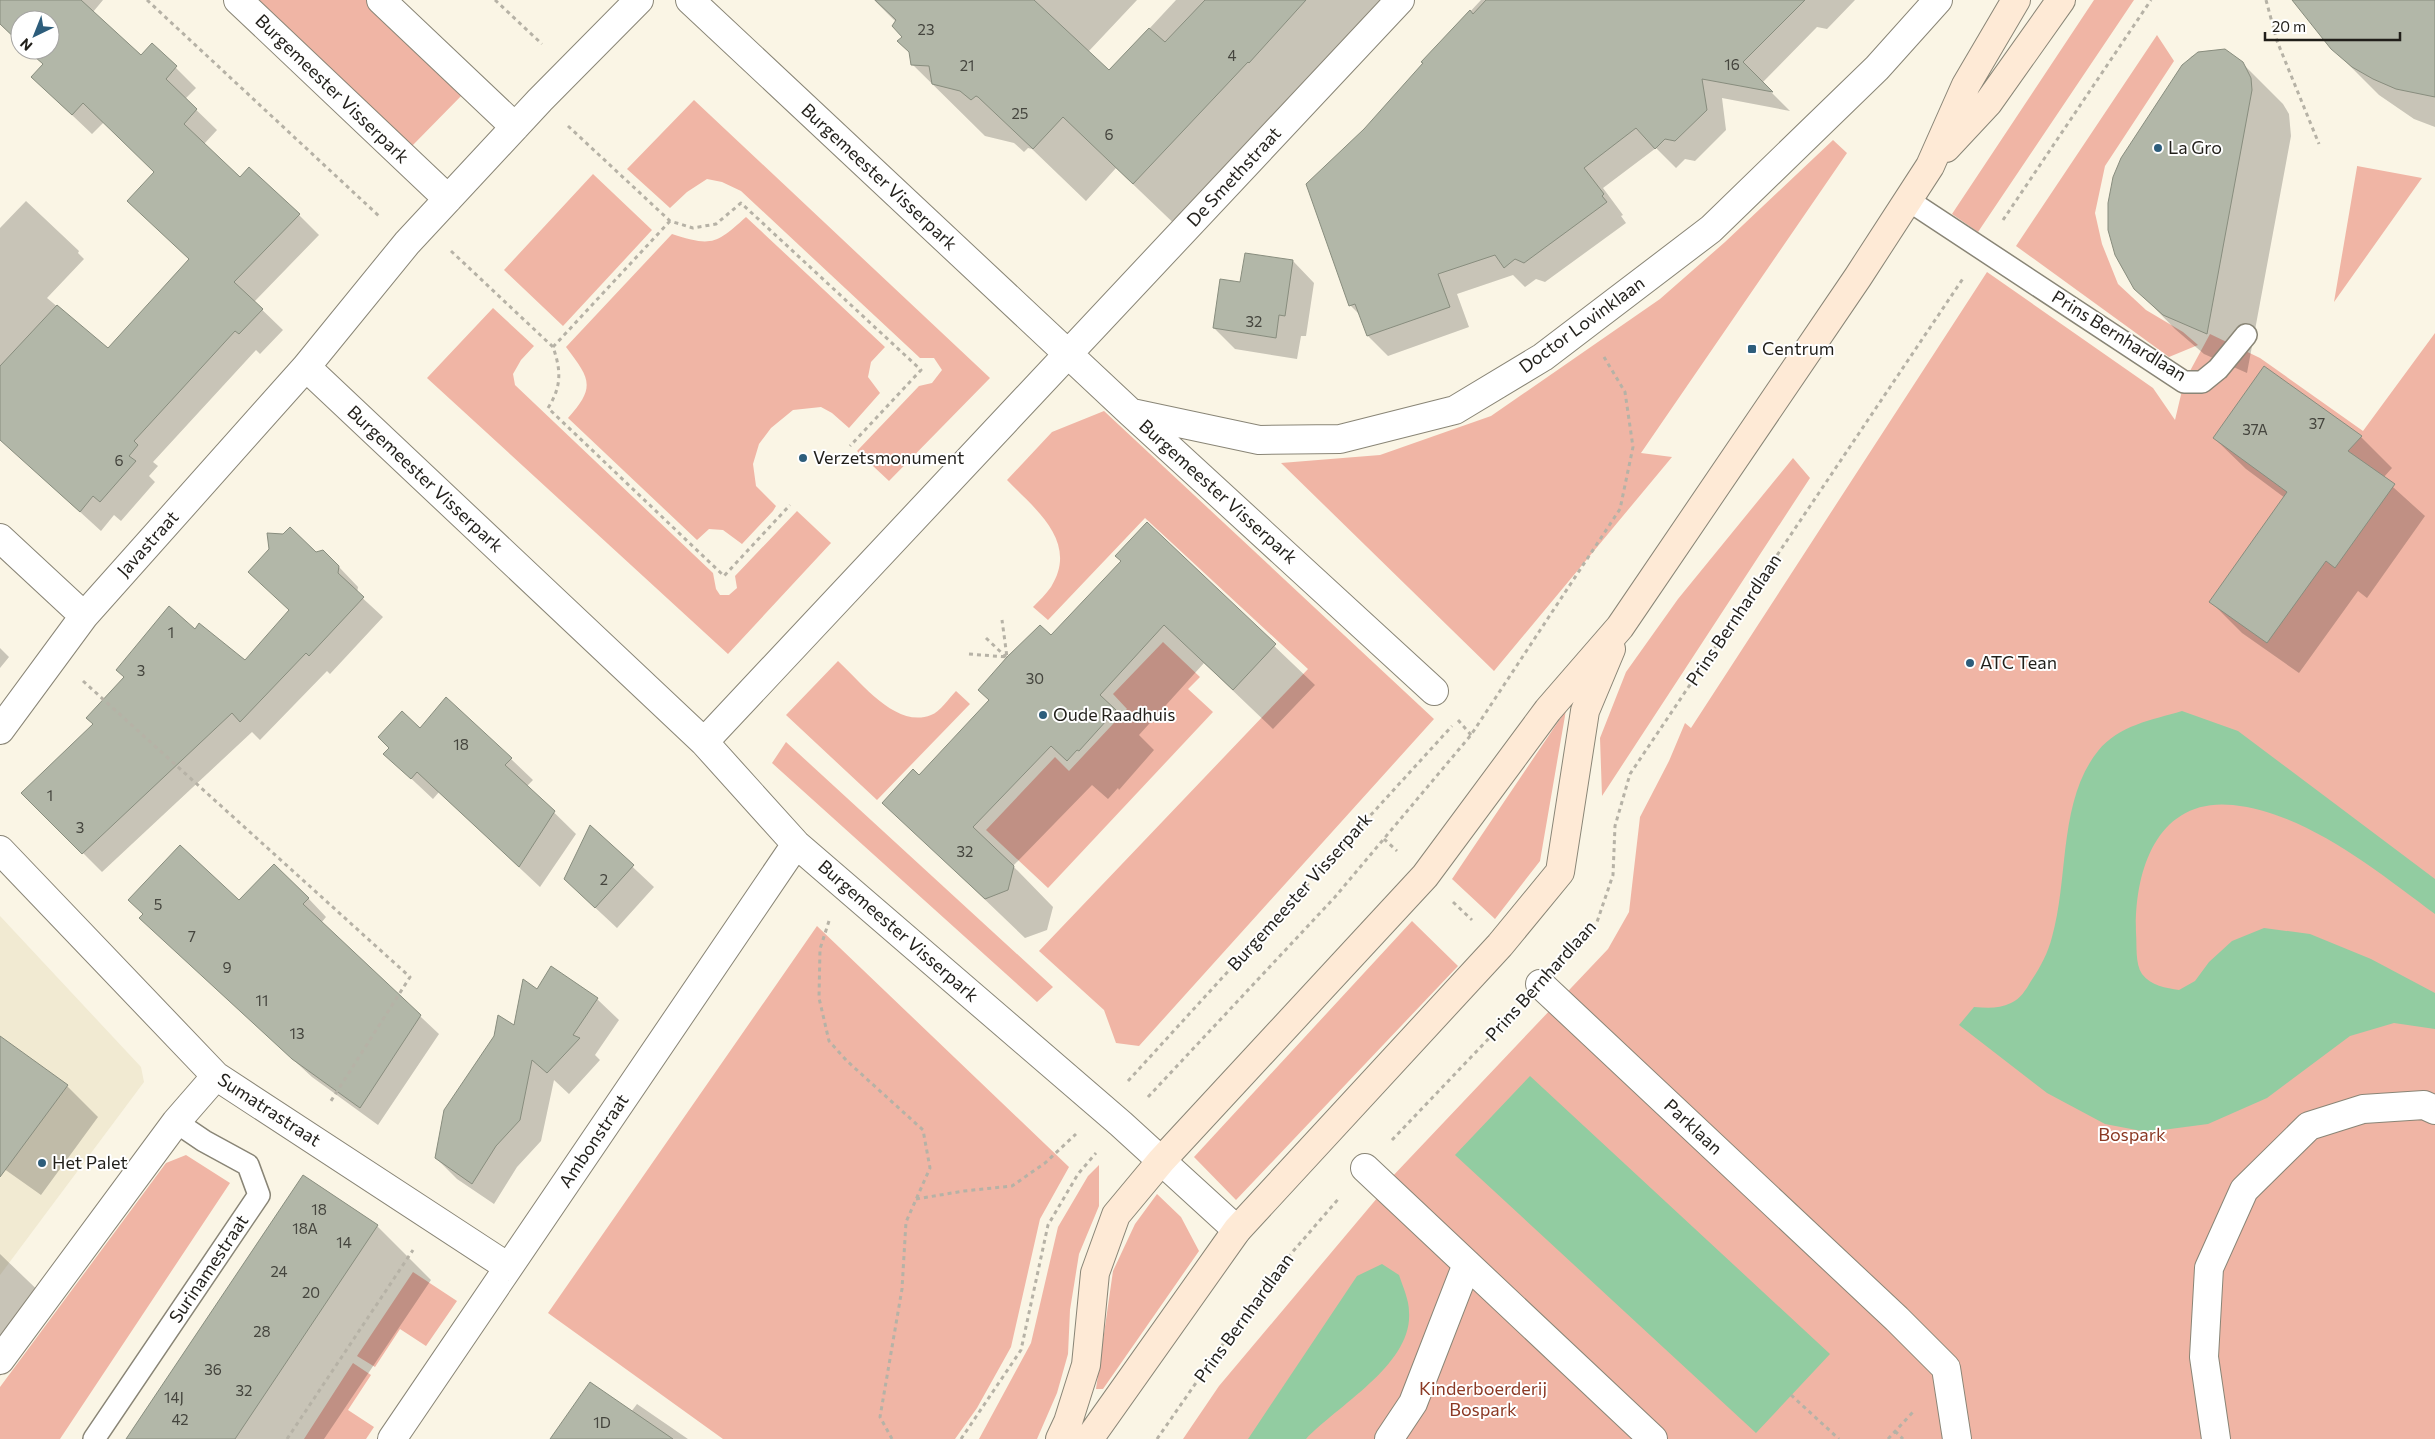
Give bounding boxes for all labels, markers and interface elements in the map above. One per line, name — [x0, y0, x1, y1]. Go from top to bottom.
street label: Burgemeester Visserpark — [251, 9, 414, 168]
north arrow — [10, 10, 60, 60]
scale bar — [2265, 10, 2400, 42]
text: 20 m — [2272, 17, 2306, 35]
house number: 23 — [918, 20, 934, 38]
text: N — [16, 35, 35, 55]
house number: 4 — [1228, 46, 1237, 64]
house number: 16 — [1724, 55, 1740, 73]
house number: 21 — [960, 56, 974, 74]
street label: Burgemeester Visserpark — [797, 98, 962, 254]
house number: 25 — [1012, 104, 1028, 122]
street label: De Smethstraat — [1181, 122, 1285, 231]
house number: 6 — [1104, 125, 1114, 143]
place label: La Gro — [2168, 136, 2222, 158]
marker: La Gro — [2152, 142, 2164, 154]
street label: Doctor Lovinklaan — [1514, 271, 1649, 377]
street label: Prins Bernhardlaan — [2048, 285, 2191, 385]
house number: 32 — [1246, 312, 1262, 330]
place label: Centrum — [1762, 337, 1834, 359]
marker: Centrum — [1746, 343, 1758, 355]
street label: Burgemeester Visserpark — [343, 400, 508, 556]
street label: Burgemeester Visserpark — [1135, 414, 1302, 568]
house number: 37 — [2309, 414, 2325, 432]
house number: 37A — [2242, 420, 2268, 438]
place label: Verzetsmonument — [813, 446, 964, 468]
house number: 6 — [114, 451, 124, 469]
marker: Verzetsmonument — [797, 452, 809, 464]
street label: Javastraat — [112, 506, 183, 581]
street label: Prins Bernhardlaan — [1681, 549, 1785, 690]
house number: 1 — [168, 623, 174, 641]
place label: ATC Tean — [1980, 651, 2057, 673]
marker: ATC Tean — [1964, 657, 1976, 669]
house number: 3 — [137, 661, 145, 679]
house number: 30 — [1026, 669, 1044, 687]
place label: Oude Raadhuis — [1053, 703, 1176, 725]
marker: Oude Raadhuis — [1037, 709, 1049, 721]
house number: 18 — [453, 735, 469, 753]
house number: 1 — [47, 786, 53, 804]
street label: Burgemeester Visserpark — [1222, 808, 1376, 975]
house number: 3 — [76, 818, 84, 836]
house number: 32 — [957, 842, 973, 860]
street label: Burgemeester Visserpark — [814, 855, 983, 1006]
house number: 2 — [600, 870, 608, 888]
house number: 5 — [154, 895, 162, 913]
street label: Prins Bernhardlaan — [1480, 916, 1600, 1045]
house number: 7 — [188, 927, 196, 945]
house number: 9 — [222, 958, 232, 976]
house number: 11 — [256, 991, 268, 1009]
house number: 13 — [290, 1024, 304, 1042]
street label: Sumatrastraat — [214, 1068, 325, 1151]
street label: Ambonstraat — [554, 1089, 633, 1192]
street label: Parklaan — [1660, 1094, 1727, 1159]
park label: Bospark — [2098, 1123, 2166, 1145]
place label: Het Palet — [52, 1151, 128, 1173]
marker: Het Palet — [36, 1157, 48, 1169]
house number: 18 — [311, 1200, 327, 1218]
street label: Surinamestraat — [164, 1210, 253, 1327]
house number: 18A — [292, 1219, 318, 1237]
house number: 14 — [336, 1233, 352, 1251]
street label: Prins Bernhardlaan — [1189, 1248, 1297, 1386]
house number: 24 — [270, 1262, 288, 1280]
house number: 20 — [302, 1283, 320, 1301]
house number: 28 — [253, 1322, 271, 1340]
house number: 36 — [204, 1360, 222, 1378]
park label: Kinderboerderij Bospark — [1419, 1377, 1547, 1420]
house number: 32 — [236, 1381, 252, 1399]
house number: 14J — [164, 1388, 184, 1406]
house number: 42 — [171, 1410, 189, 1428]
house number: 1D — [593, 1413, 611, 1431]

